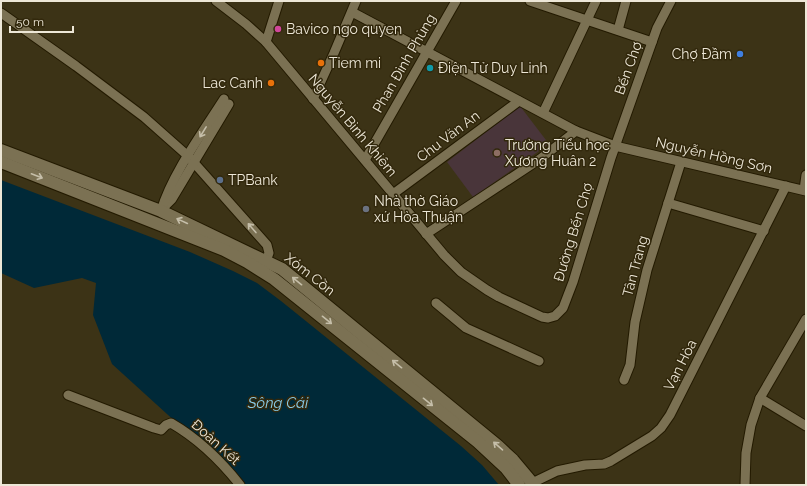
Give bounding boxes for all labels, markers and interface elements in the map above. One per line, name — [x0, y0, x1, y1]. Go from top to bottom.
scale bar — [10, 8, 73, 34]
street label: Phan Đình Phùng — [369, 11, 439, 115]
text: 50 m — [16, 15, 44, 29]
place label: Bavico ngo quyen — [286, 21, 402, 37]
marker: Bavico ngo quyen — [273, 24, 283, 34]
street label: Bến Chợ — [611, 39, 645, 97]
place label: Chợ Đầm — [672, 46, 732, 62]
marker: Chợ Đầm — [735, 49, 745, 59]
place label: Tiem mi — [329, 55, 381, 71]
marker: Tiem mi — [316, 58, 326, 68]
place label: Điện Tử Duy Linh — [438, 60, 548, 76]
marker: Điện Tử Duy Linh — [425, 63, 435, 73]
street label: Nguyễn Bình Khiêm — [305, 71, 401, 179]
place label: Lac Canh — [202, 75, 263, 91]
marker: Lac Canh — [266, 78, 276, 88]
street label: Chu Văn An — [413, 107, 483, 165]
one-way arrow — [199, 126, 207, 137]
street label: Nguyễn Hồng Sơn — [654, 134, 774, 176]
place label: Trường Tiểu học Xương Huân 2 — [505, 137, 610, 169]
marker: Trường Tiểu học Xương Huân 2 — [492, 148, 502, 158]
place label: TPBank — [228, 172, 278, 188]
one-way arrow — [31, 173, 43, 181]
marker: TPBank — [215, 175, 225, 185]
street label: Đường Bến Chợ — [550, 181, 596, 283]
place label: Nhà thờ Giáo xứ Hòa Thuận — [374, 193, 463, 225]
marker: Nhà thờ Giáo xứ Hòa Thuận — [361, 204, 371, 214]
one-way arrow — [177, 217, 189, 224]
one-way arrow — [247, 223, 256, 233]
street label: Tân Trang — [619, 234, 651, 298]
street label: Xóm Cồn — [282, 249, 338, 299]
one-way arrow — [291, 277, 302, 286]
one-way arrow — [322, 316, 333, 325]
street label: Vạn Hòa — [660, 337, 700, 393]
one-way arrow — [392, 359, 403, 368]
water label: Sông Cái — [247, 394, 309, 412]
one-way arrow — [423, 398, 434, 407]
street label: Đoàn Kết — [188, 416, 244, 468]
one-way arrow — [493, 441, 503, 451]

